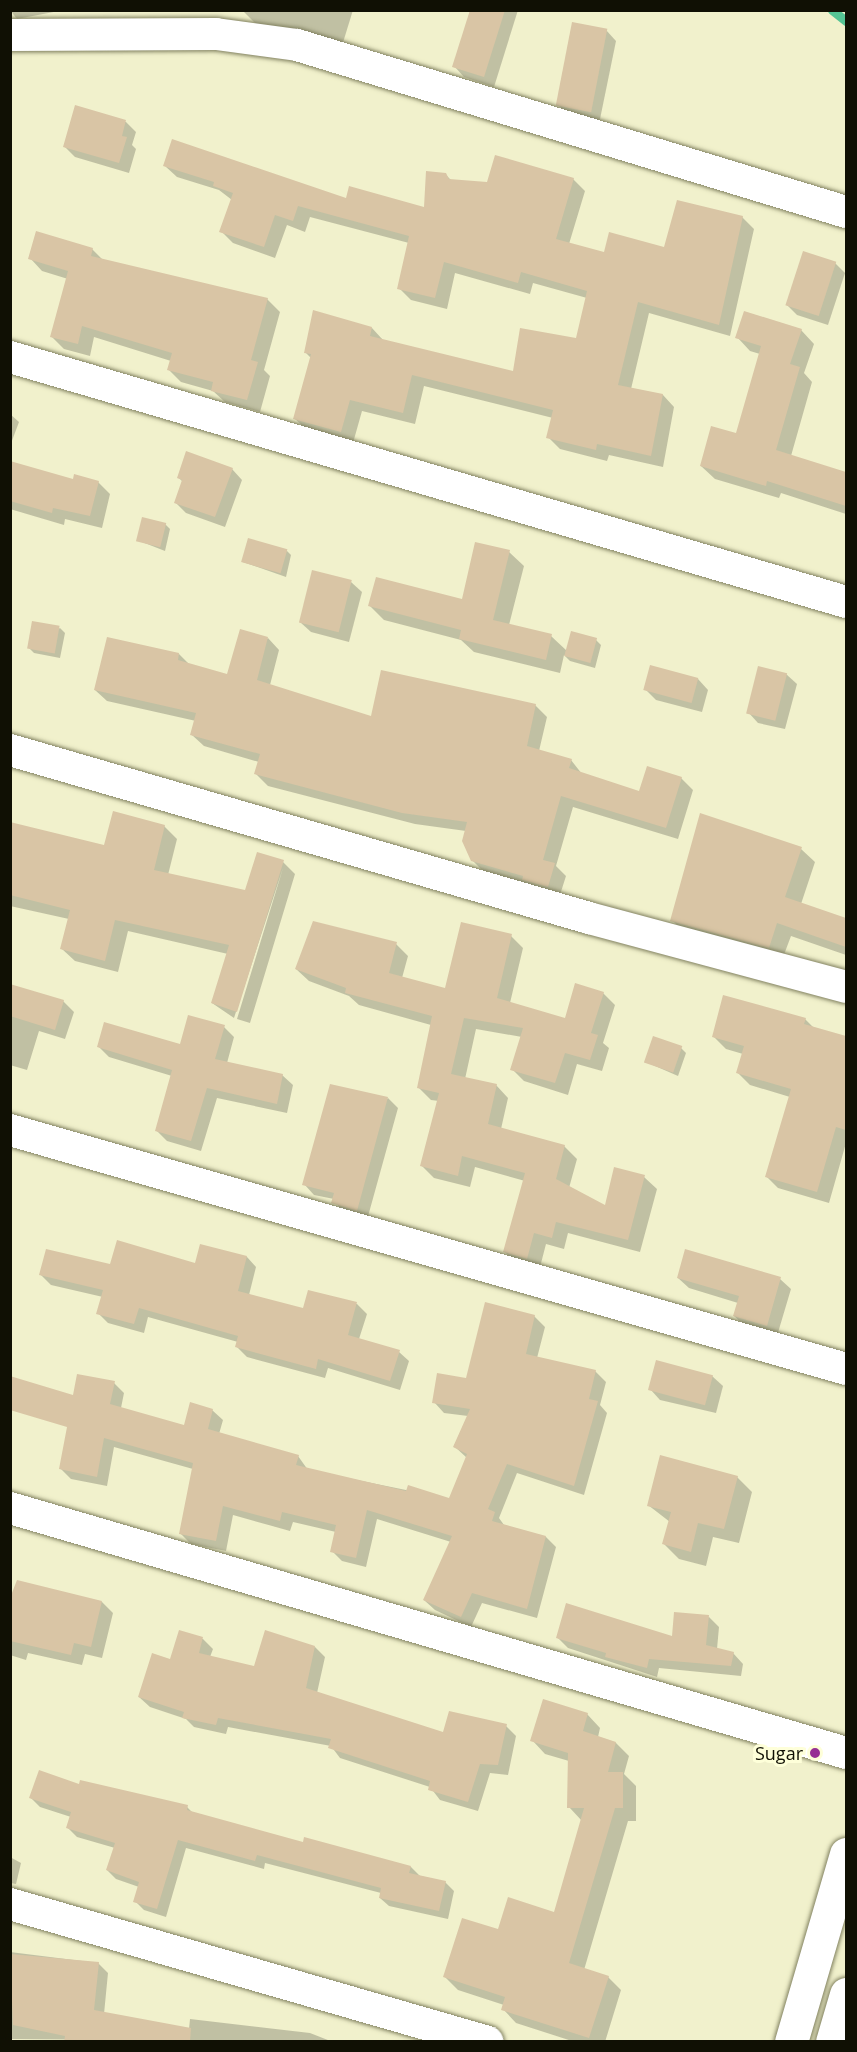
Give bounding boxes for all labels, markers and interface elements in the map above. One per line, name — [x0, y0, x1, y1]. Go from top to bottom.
place label: Sugar — [755, 1742, 803, 1764]
marker: Sugar — [808, 1746, 822, 1760]

